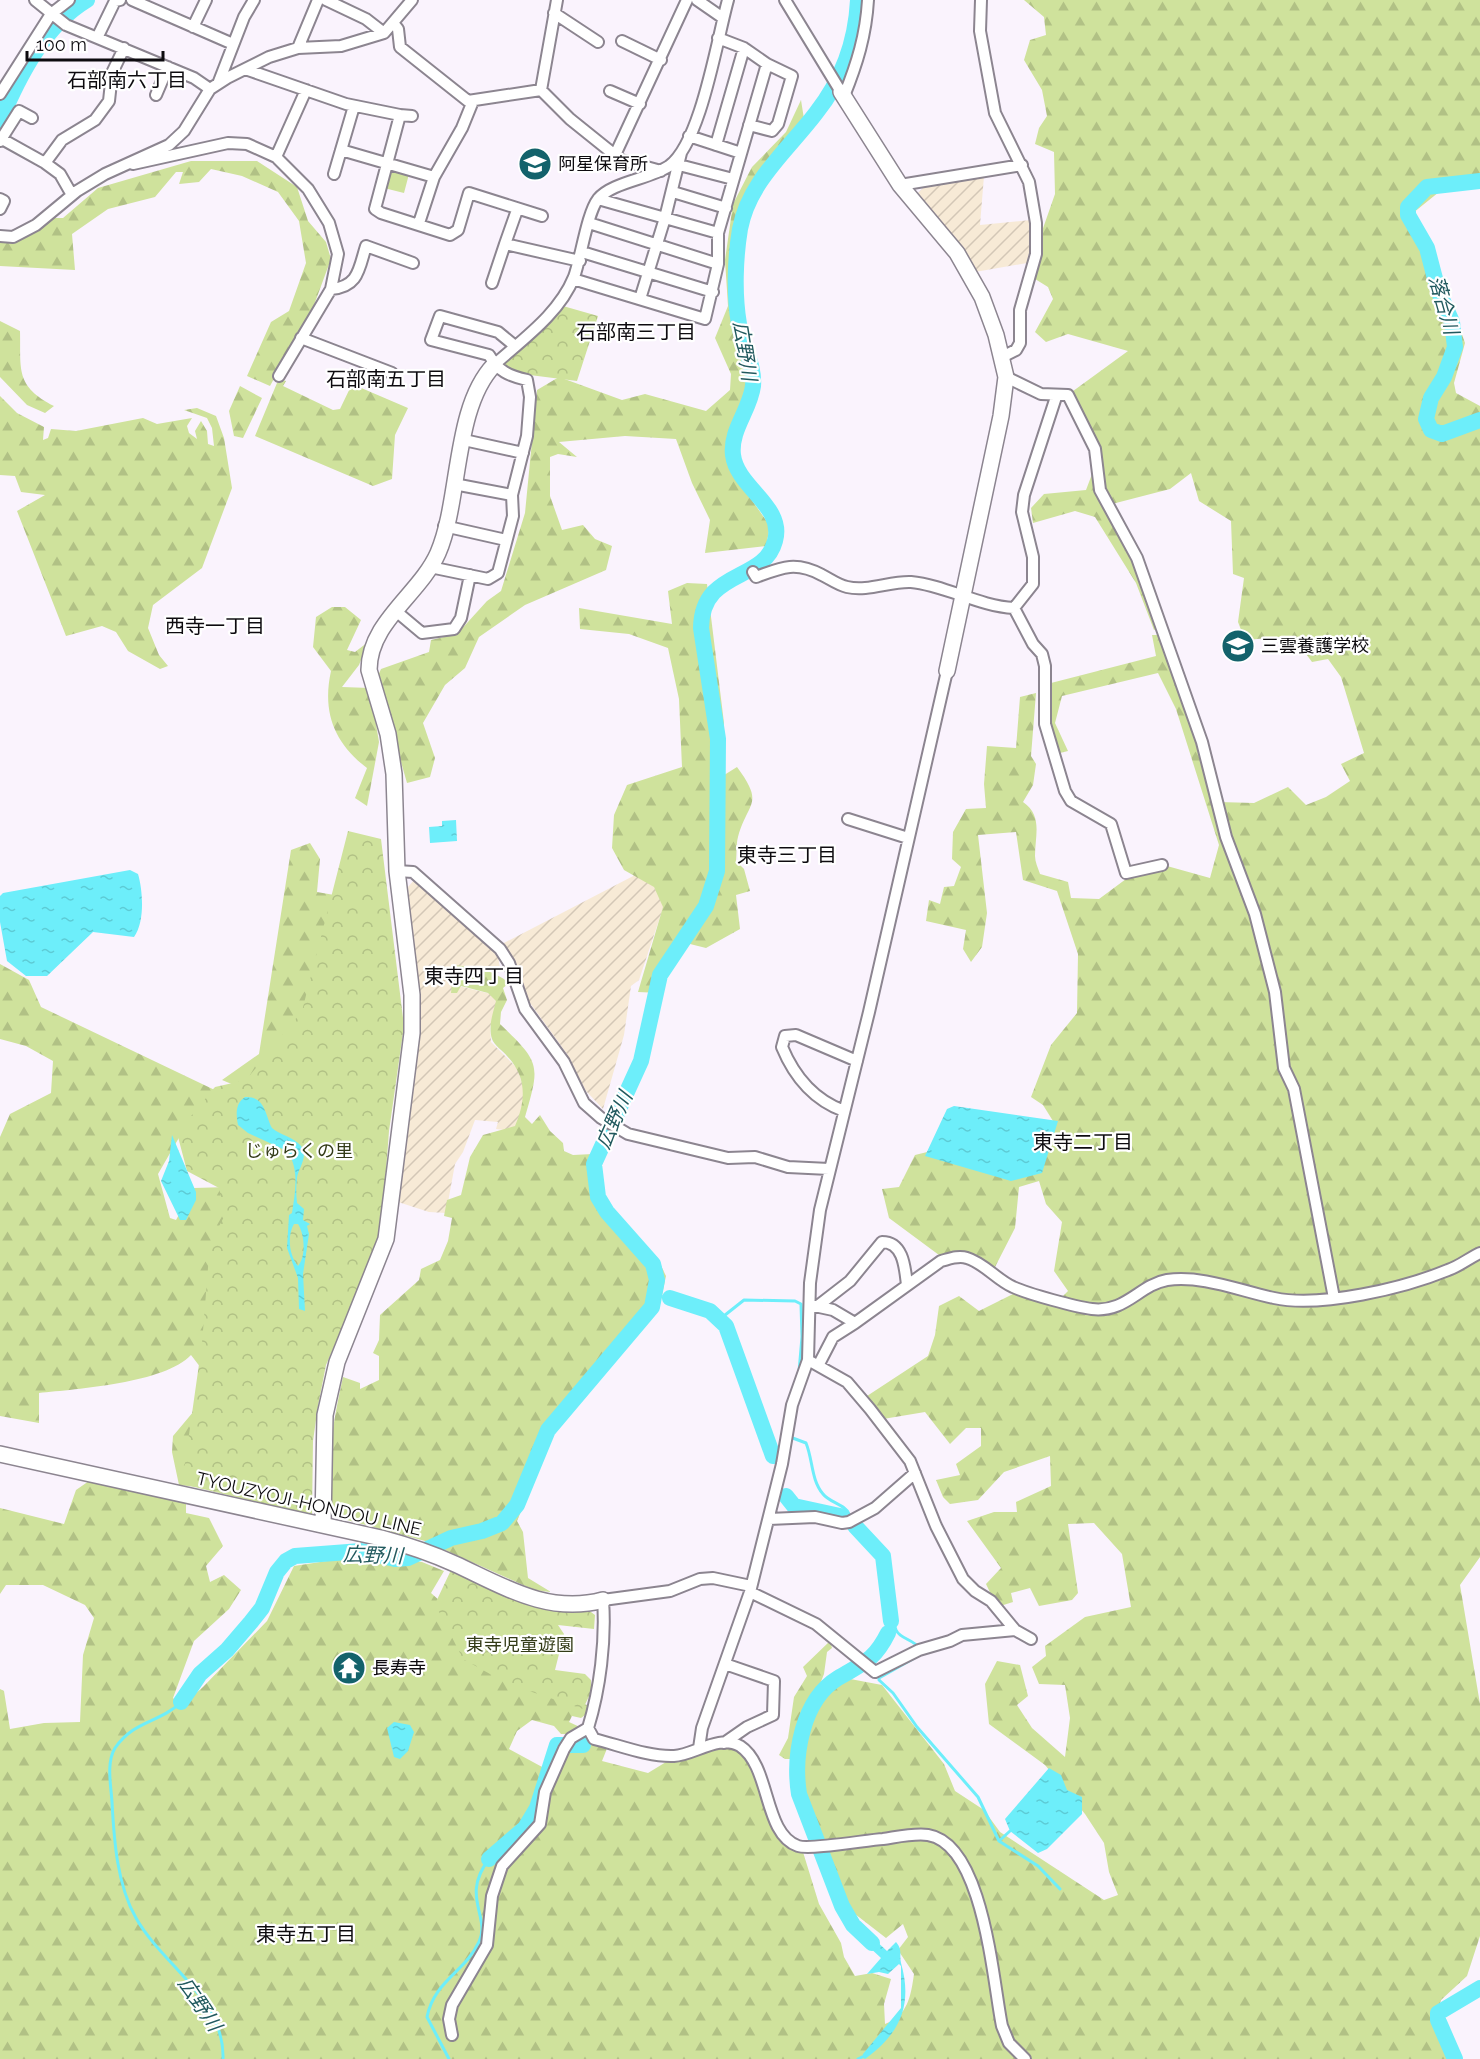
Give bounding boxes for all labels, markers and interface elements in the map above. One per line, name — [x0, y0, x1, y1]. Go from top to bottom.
scale bar — [27, 24, 164, 62]
text: 100 m — [36, 34, 87, 55]
district label: 石部南六丁目 — [67, 68, 187, 92]
school or university icon: 阿星保育所 — [517, 146, 553, 182]
place label: 阿星保育所 — [558, 153, 648, 174]
water label: 落合川 — [1424, 273, 1464, 339]
water label: 広野川 — [728, 319, 762, 384]
district label: 石部南三丁目 — [576, 320, 696, 344]
district label: 石部南五丁目 — [326, 367, 446, 391]
district label: 西寺一丁目 — [165, 614, 265, 638]
school or university icon: 三雲養護学校 — [1220, 628, 1256, 664]
place label: 三雲養護学校 — [1261, 635, 1369, 656]
district label: 東寺三丁目 — [737, 843, 837, 867]
district label: 東寺四丁目 — [424, 964, 524, 988]
water label: 広野川 — [591, 1086, 638, 1152]
district label: 東寺二丁目 — [1033, 1130, 1133, 1154]
park label: じゅらくの里 — [245, 1140, 353, 1161]
street label: TYOUZYOJI-HONDOU LINE — [195, 1467, 424, 1540]
water label: 広野川 — [343, 1542, 405, 1568]
park label: 東寺児童遊園 — [466, 1634, 574, 1655]
temple icon: 長寿寺 — [331, 1650, 367, 1686]
place label: 長寿寺 — [372, 1657, 426, 1678]
district label: 東寺五丁目 — [256, 1922, 356, 1946]
water label: 広野川 — [173, 1972, 228, 2037]

